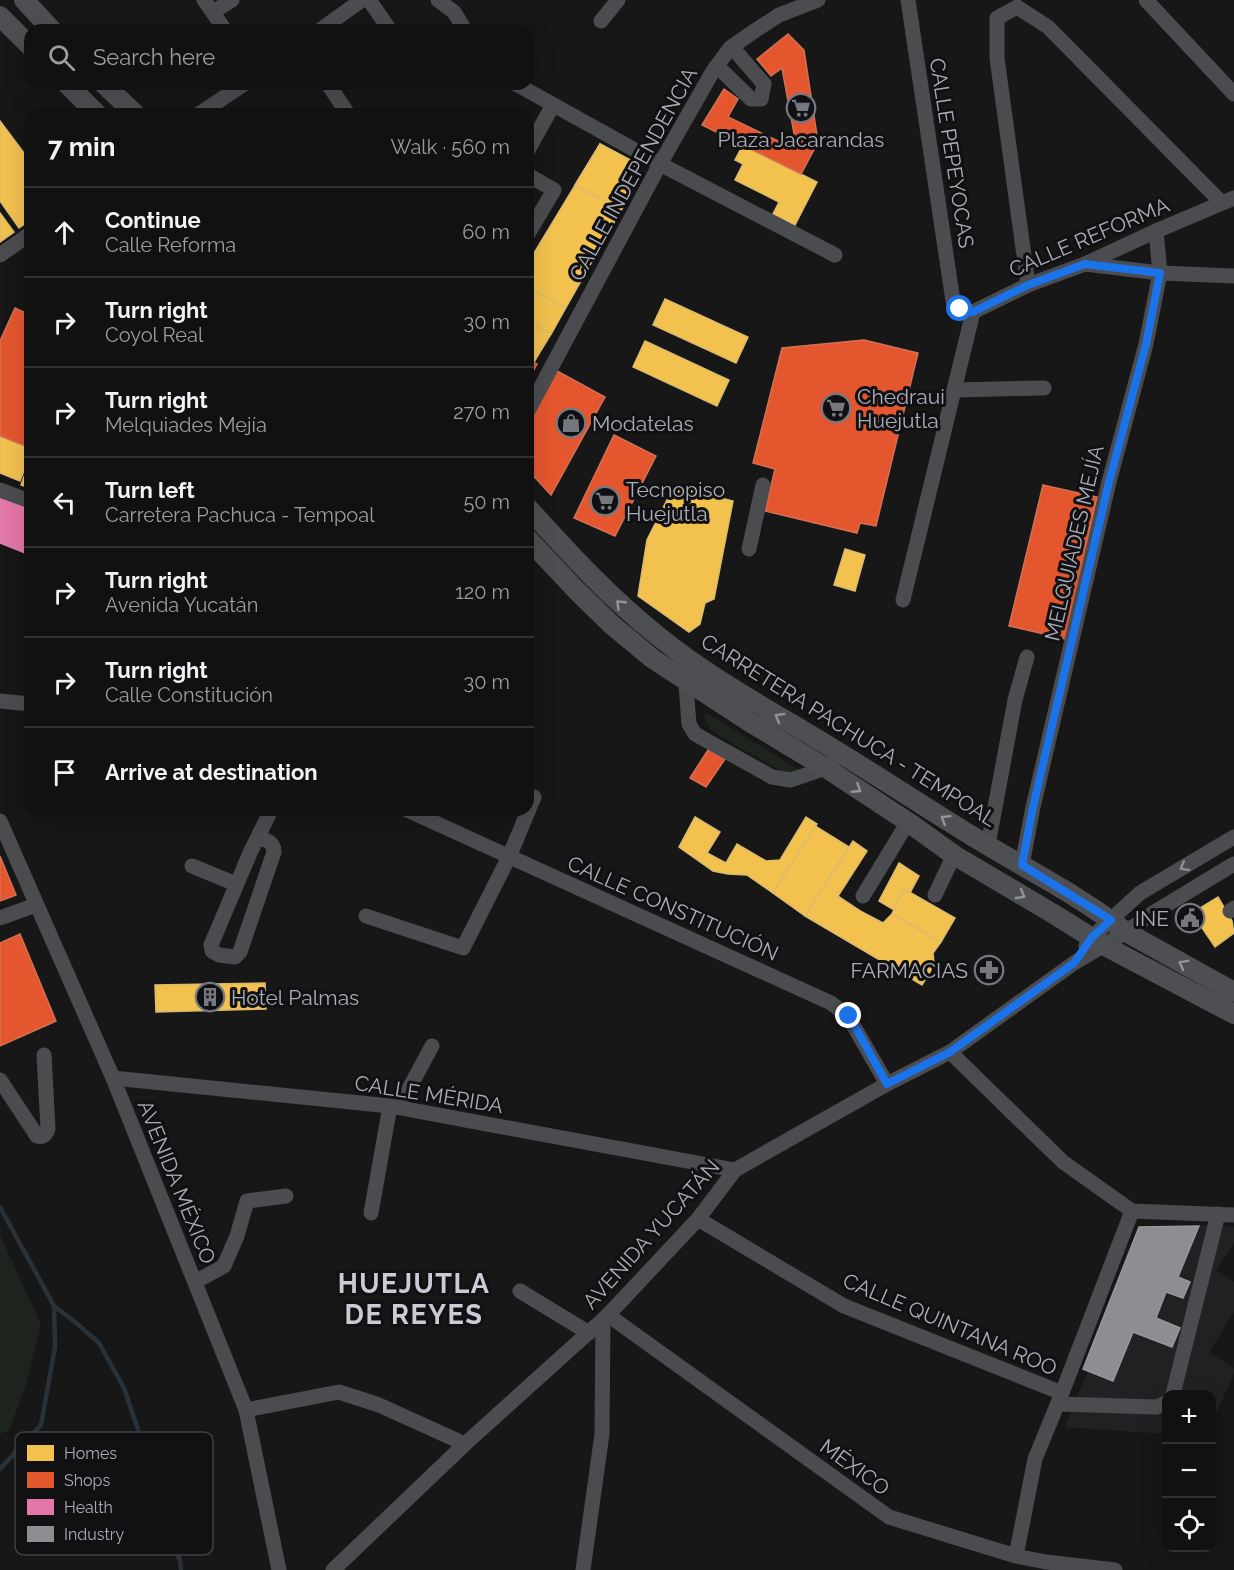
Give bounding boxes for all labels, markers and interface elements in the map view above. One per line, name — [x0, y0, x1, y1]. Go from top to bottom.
search box — [24, 24, 534, 90]
icon: search — [45, 41, 78, 74]
text: Search here — [93, 44, 215, 70]
street label: CALLE PEPEYOCAS — [925, 56, 979, 250]
street label: CALLE INDEPENDENCIA — [564, 63, 702, 285]
supermarket icon: Plaza Jacarandas — [785, 92, 817, 124]
place label: Plaza Jacarandas — [718, 127, 884, 152]
text: 7 min — [48, 132, 115, 162]
text: Walk · 560 m — [391, 135, 510, 159]
street label: CALLE REFORMA — [1005, 192, 1173, 282]
text: Continue — [105, 207, 201, 233]
icon: ahead — [48, 216, 81, 249]
text: 60 m — [462, 220, 510, 244]
text: Calle Reforma — [105, 233, 236, 257]
route start — [946, 295, 972, 321]
text: Turn right — [105, 297, 208, 323]
icon: right — [48, 306, 81, 339]
text: 30 m — [464, 310, 510, 334]
text: Coyol Real — [105, 323, 203, 347]
place label: Chedraui Huejutla — [857, 384, 945, 433]
text: Turn right — [105, 387, 208, 413]
supermarket icon: Chedraui Huejutla — [820, 392, 852, 424]
icon: right — [48, 396, 81, 429]
text: 270 m — [453, 400, 510, 424]
shop icon: Modatelas — [555, 407, 587, 439]
place label: Modatelas — [592, 411, 694, 436]
text: Melquiades Mejía — [105, 413, 267, 437]
street label: MELQUIADES MEJÍA — [1039, 443, 1109, 643]
text: Turn left — [105, 477, 195, 503]
place label: Tecnopiso Huejutla — [626, 477, 725, 526]
supermarket icon: Tecnopiso Huejutla — [589, 485, 621, 517]
icon: left — [48, 486, 81, 519]
text: 50 m — [463, 490, 510, 514]
text: Carretera Pachuca - Tempoal — [105, 503, 375, 527]
text: Turn right — [105, 567, 208, 593]
icon: right — [48, 576, 81, 609]
text: 120 m — [455, 580, 510, 604]
text: Avenida Yucatán — [105, 593, 258, 617]
one-way arrow — [617, 600, 628, 611]
street label: CARRETERA PACHUCA - TEMPOAL — [697, 628, 1001, 832]
text: Turn right — [105, 657, 208, 683]
icon: right — [48, 666, 81, 699]
text: 30 m — [464, 670, 510, 694]
text: Calle Constitución — [105, 683, 273, 707]
one-way arrow — [775, 712, 785, 724]
icon: arrive — [48, 756, 81, 789]
text: Arrive at destination — [105, 759, 318, 785]
one-way arrow — [851, 782, 862, 793]
one-way arrow — [941, 815, 952, 826]
street label: CALLE CONSTITUCIÓN — [564, 850, 782, 966]
one-way arrow — [1180, 860, 1190, 871]
one-way arrow — [1015, 888, 1025, 899]
public building icon: INE — [1174, 902, 1206, 934]
place label: INE — [1135, 906, 1169, 931]
pharmacy icon: FARMACIAS — [973, 954, 1005, 986]
place label: FARMACIAS — [851, 958, 968, 983]
one-way arrow — [1179, 960, 1189, 971]
building icon: Hotel Palmas — [194, 981, 226, 1013]
place label: Hotel Palmas — [231, 985, 359, 1010]
route end — [835, 1002, 861, 1028]
street label: CALLE MÉRIDA — [353, 1070, 505, 1118]
street label: AVENIDA MÉXICO — [133, 1096, 221, 1268]
street label: AVENIDA YUCATÁN — [577, 1154, 725, 1314]
district label: HUEJUTLA DE REYES — [338, 1268, 490, 1330]
street label: CALLE QUINTANA ROO — [839, 1268, 1061, 1380]
map controls — [1162, 1390, 1216, 1552]
button: + — [1162, 1390, 1216, 1444]
legend — [15, 1432, 213, 1555]
street label: MÉXICO — [815, 1433, 895, 1501]
text: Homes — [64, 1444, 117, 1463]
button: − — [1162, 1444, 1216, 1498]
text: Shops — [64, 1471, 110, 1490]
text: Health — [64, 1498, 113, 1517]
button: locate — [1162, 1498, 1216, 1552]
text: Industry — [64, 1525, 124, 1544]

